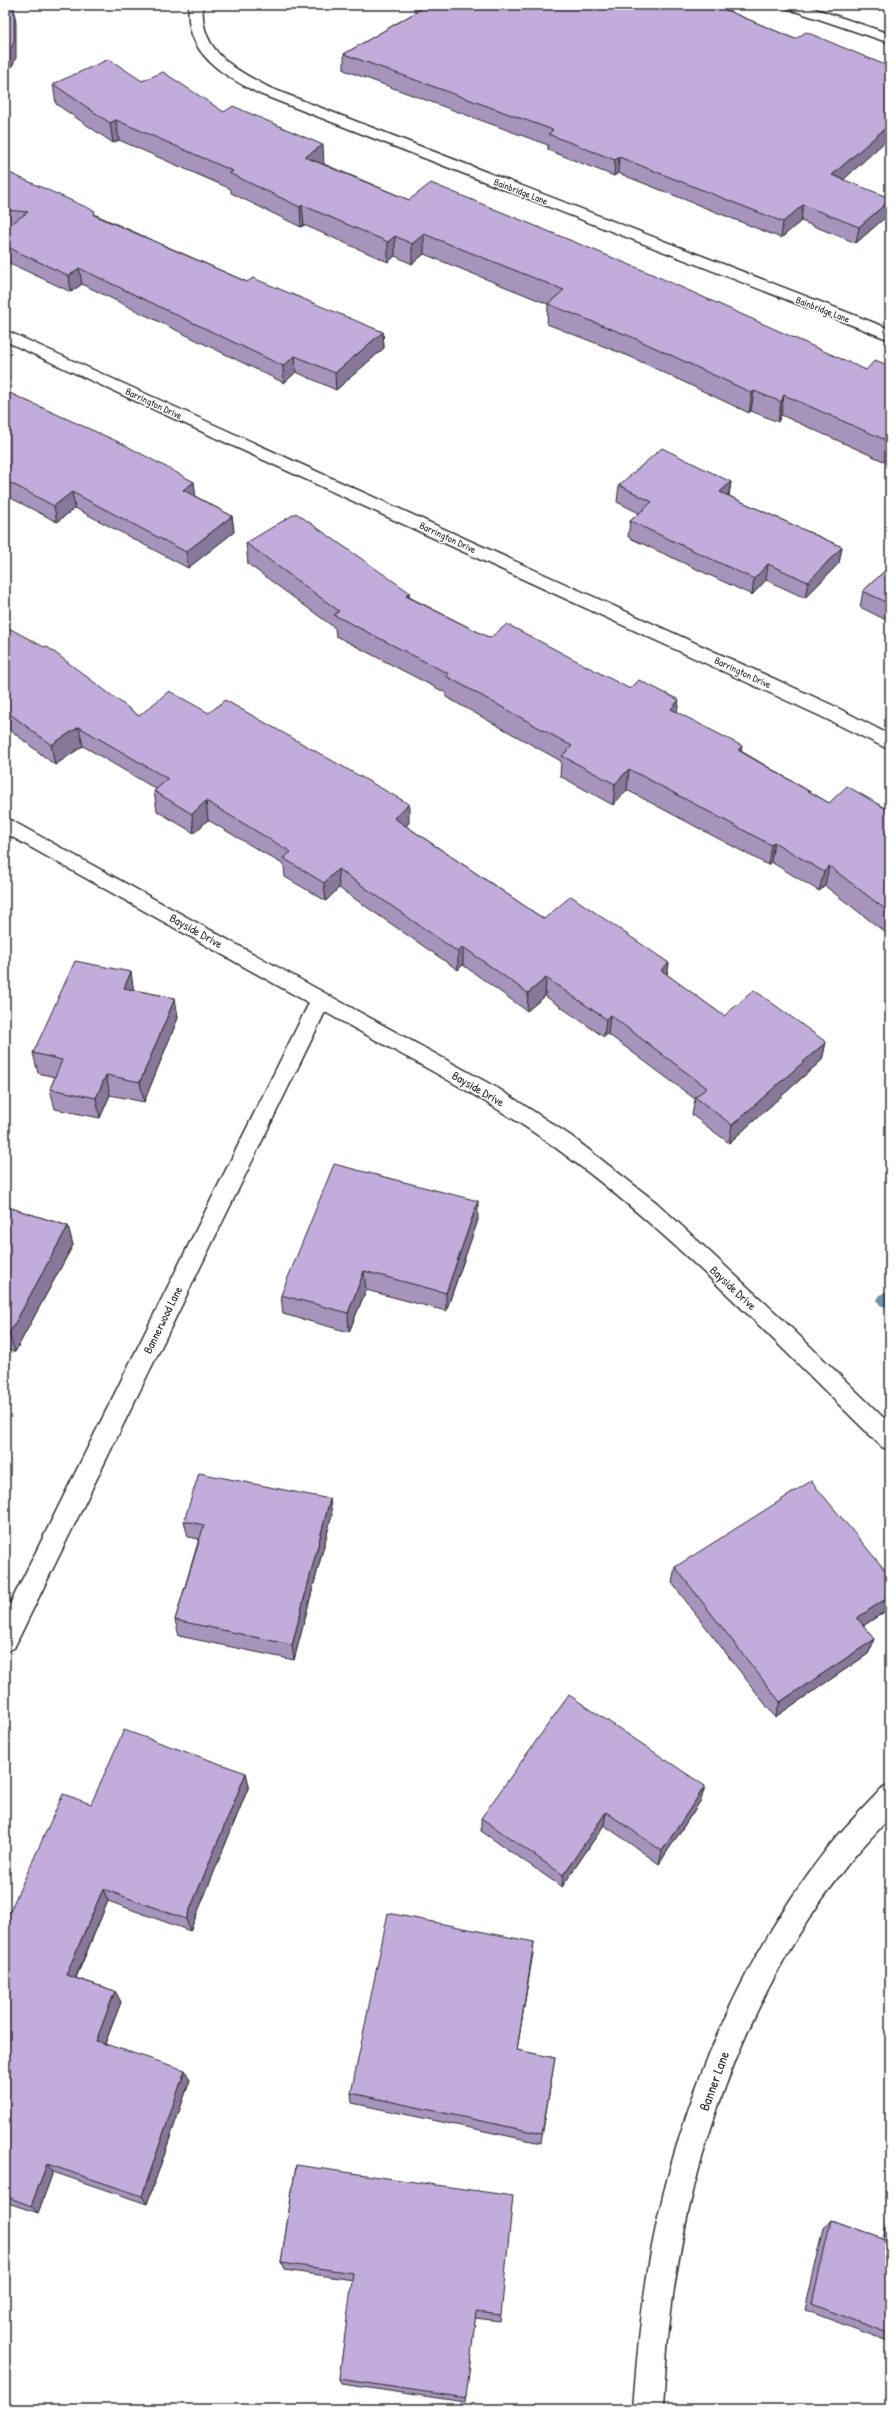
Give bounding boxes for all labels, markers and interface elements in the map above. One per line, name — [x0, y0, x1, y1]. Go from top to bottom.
street label: Bainbridge Lane — [492, 175, 550, 208]
street label: Bainbridge Lane — [794, 293, 852, 326]
street label: Barrington Drive — [123, 385, 184, 422]
street label: Barrington Drive — [417, 519, 478, 556]
street label: Barrington Drive — [712, 654, 773, 691]
street label: Bayside Drive — [167, 909, 226, 952]
street label: Bayside Drive — [449, 1067, 508, 1111]
street label: Bayside Drive — [706, 1262, 760, 1314]
street label: Bannerwood Lane — [139, 1283, 186, 1356]
street label: Banner Lane — [694, 2048, 733, 2113]

